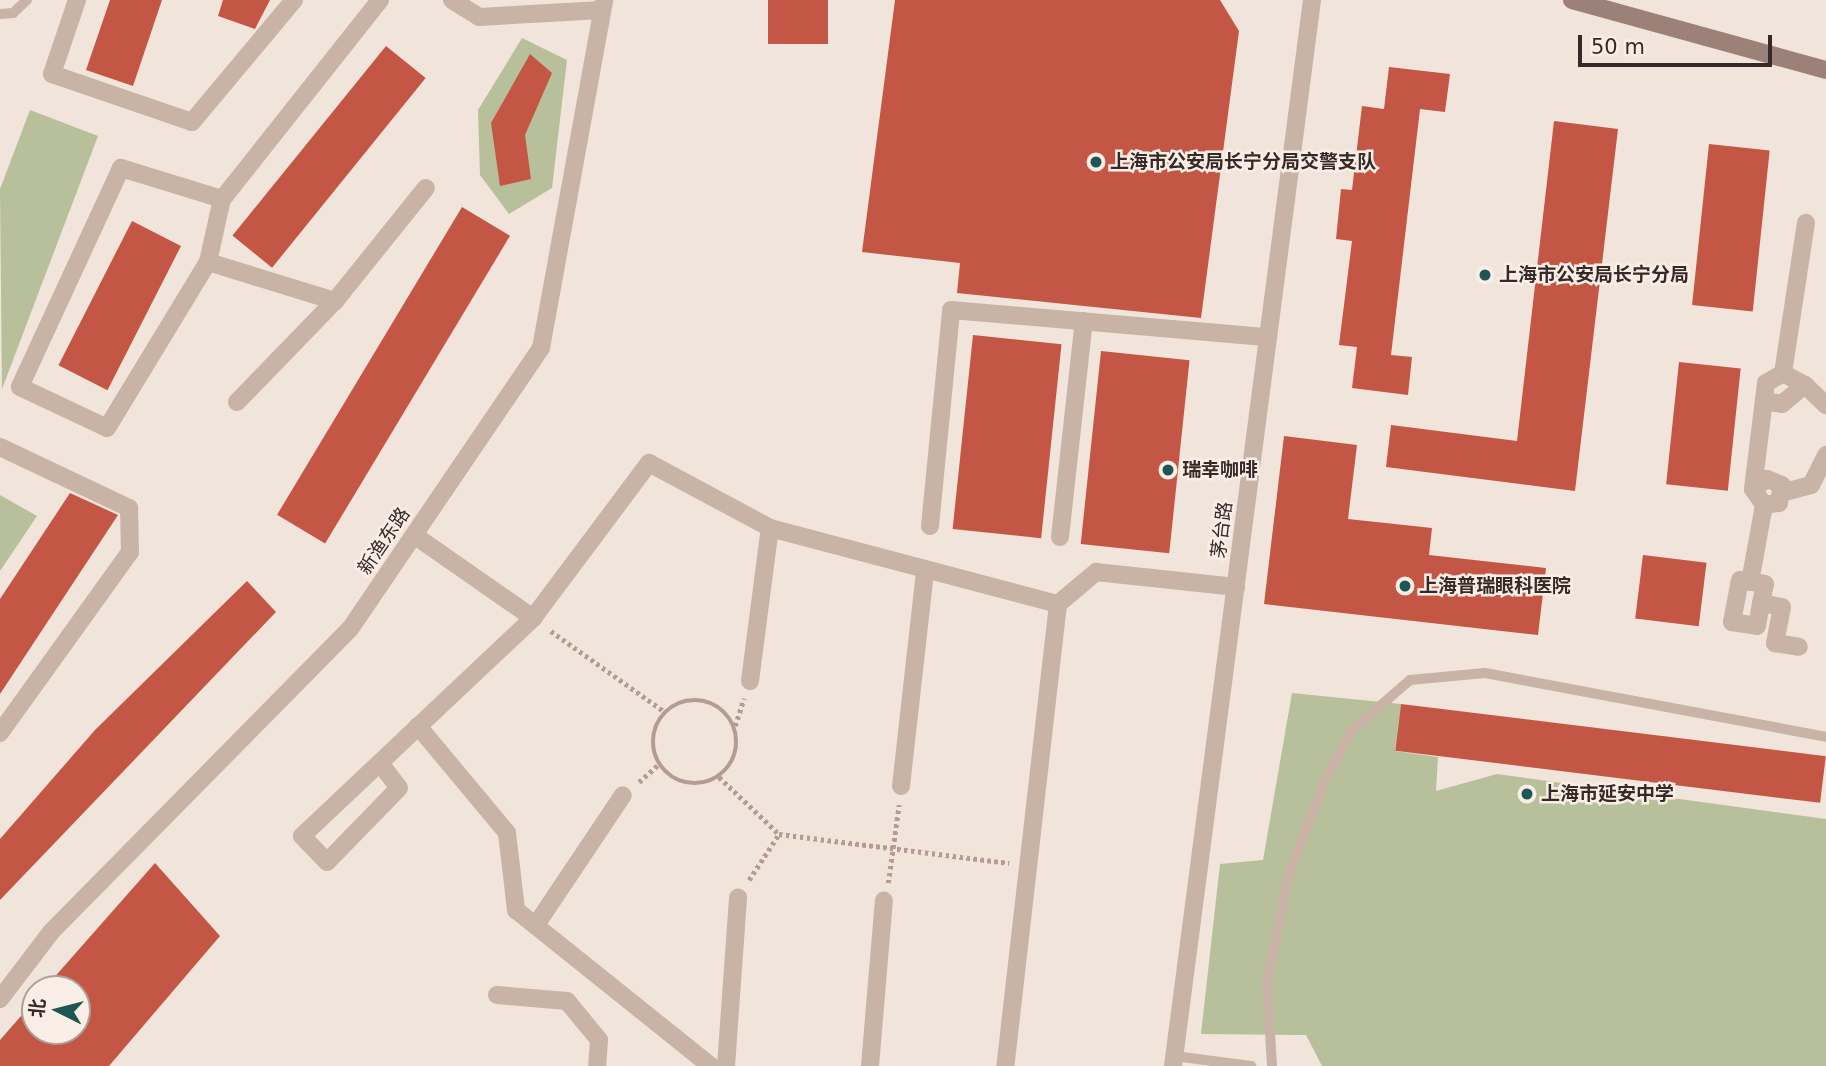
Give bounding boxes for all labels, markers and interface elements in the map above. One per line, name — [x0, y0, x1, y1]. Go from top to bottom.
scale bar — [1581, 21, 1775, 65]
text: 50 m — [1591, 35, 1645, 59]
place label: 上海市公安局长宁分局交警支队 — [1110, 151, 1376, 173]
marker: 上海市公安局长宁分局交警支队 — [1088, 154, 1104, 170]
place label: 上海市公安局长宁分局 — [1499, 264, 1689, 286]
marker: 上海市公安局长宁分局 — [1477, 267, 1493, 283]
place label: 瑞幸咖啡 — [1182, 459, 1258, 481]
marker: 瑞幸咖啡 — [1160, 462, 1176, 478]
street label: 茅台路 — [1207, 500, 1237, 560]
street label: 新渔东路 — [353, 503, 415, 579]
place label: 上海普瑞眼科医院 — [1419, 575, 1571, 597]
marker: 上海普瑞眼科医院 — [1397, 578, 1413, 594]
place label: 上海市延安中学 — [1541, 783, 1674, 805]
marker: 上海市延安中学 — [1519, 786, 1535, 802]
north arrow — [21, 975, 91, 1045]
text: 北 — [25, 997, 49, 1019]

